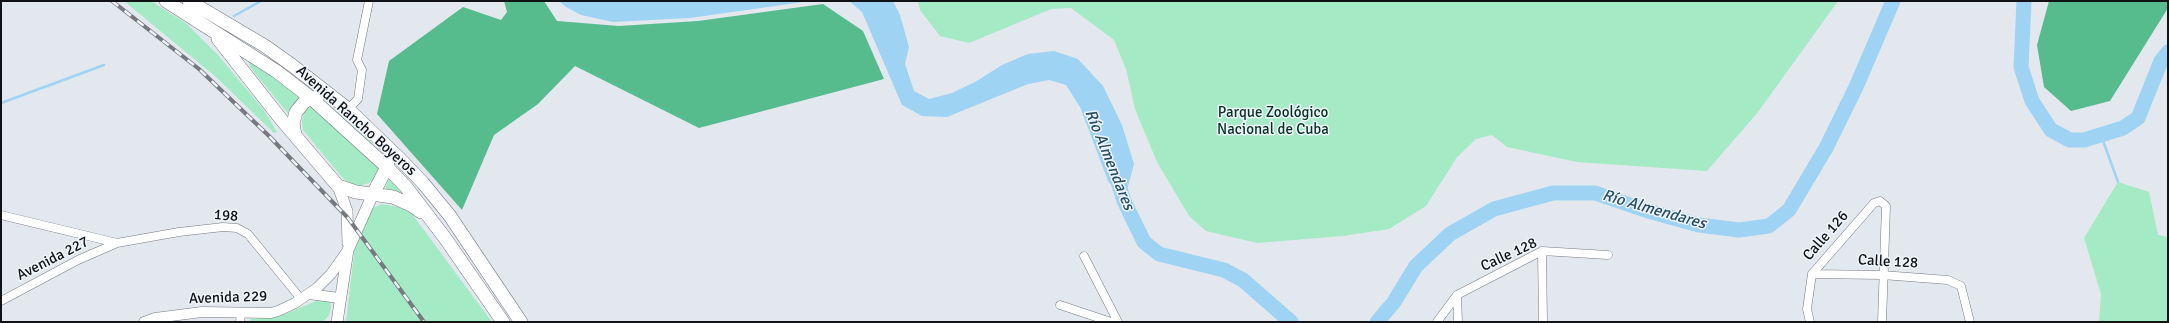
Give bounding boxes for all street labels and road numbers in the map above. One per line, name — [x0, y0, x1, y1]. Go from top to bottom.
street label: Avenida Rancho Boyeros — [292, 62, 420, 180]
street label: 198 — [213, 206, 239, 226]
street label: Calle 126 — [1799, 207, 1853, 265]
street label: Avenida 227 — [14, 233, 92, 285]
street label: Calle 128 — [1478, 234, 1540, 276]
street label: Calle 128 — [1857, 251, 1919, 273]
street label: Avenida 229 — [188, 288, 268, 308]

